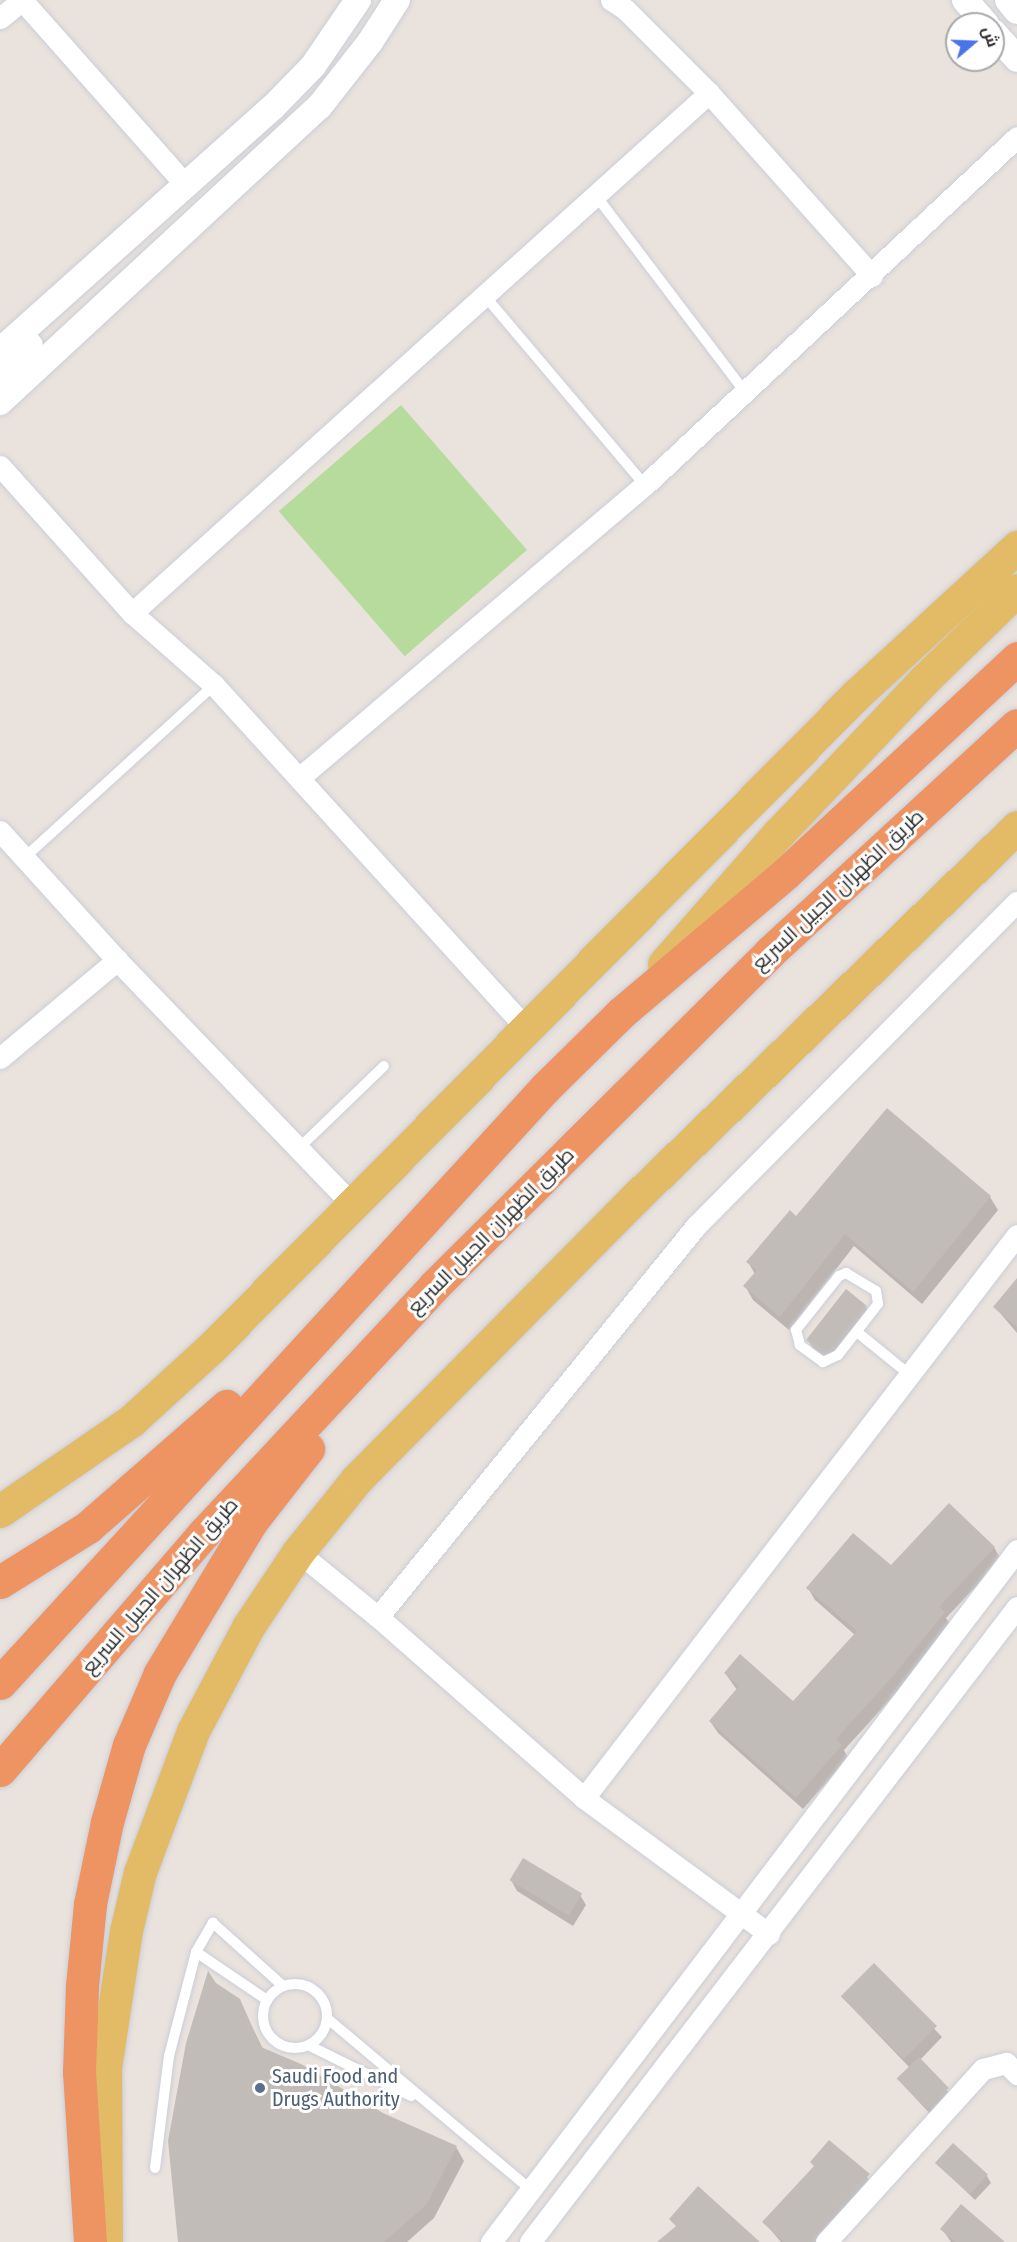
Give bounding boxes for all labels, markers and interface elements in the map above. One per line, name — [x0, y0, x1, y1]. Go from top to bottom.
north arrow — [945, 12, 1005, 72]
text: ش — [978, 24, 1003, 49]
street label: طريق الظهران الجبيل السريع — [747, 804, 929, 976]
street label: طريق الظهران الجبيل السريع — [403, 1143, 579, 1319]
street label: طريق الظهران الجبيل السريع — [77, 1493, 243, 1679]
place label: Saudi Food and Drugs Authority — [272, 2064, 400, 2111]
marker: Saudi Food and Drugs Authority — [253, 2081, 267, 2095]

